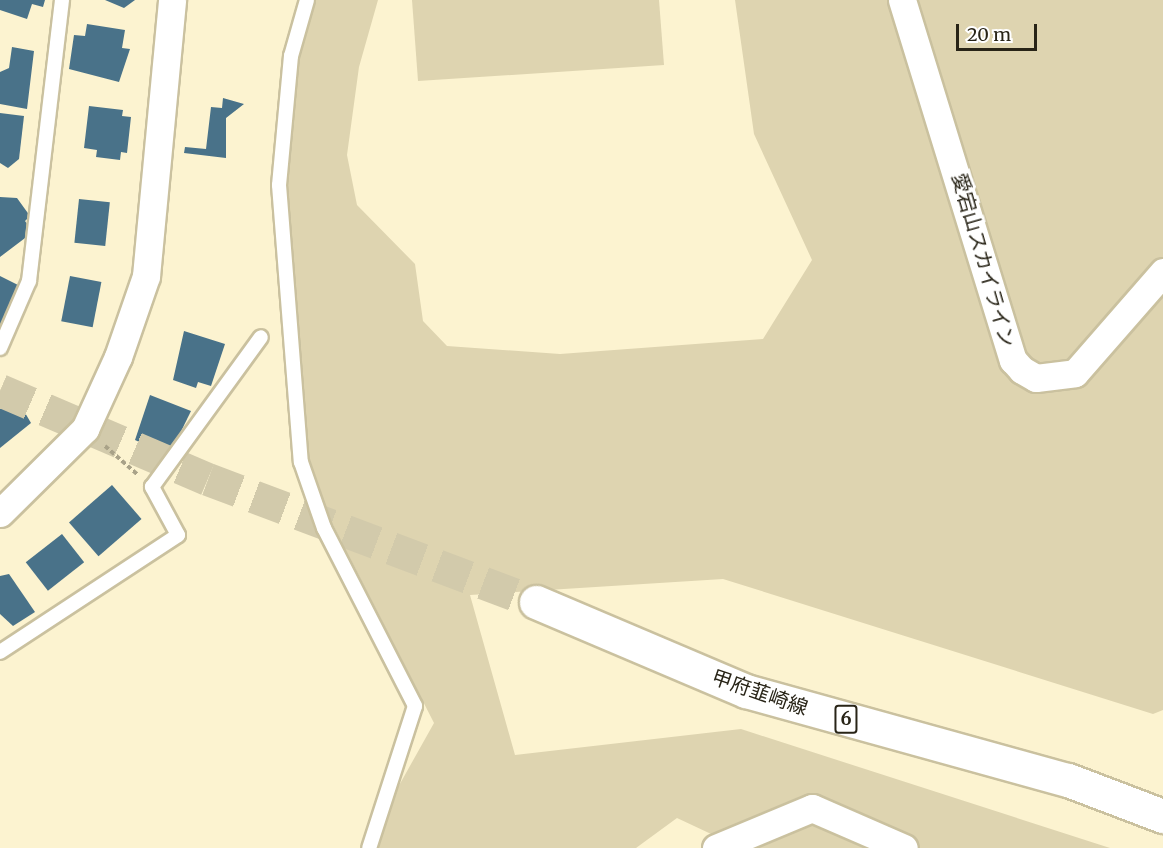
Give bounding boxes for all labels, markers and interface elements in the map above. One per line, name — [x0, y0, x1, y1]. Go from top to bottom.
scale bar — [959, 12, 1040, 50]
text: 20 m — [967, 23, 1011, 46]
street label: 愛宕山スカイライン — [948, 170, 1020, 350]
street label: 甲府韮崎線 — [709, 664, 811, 720]
road number: 6 — [834, 704, 858, 734]

